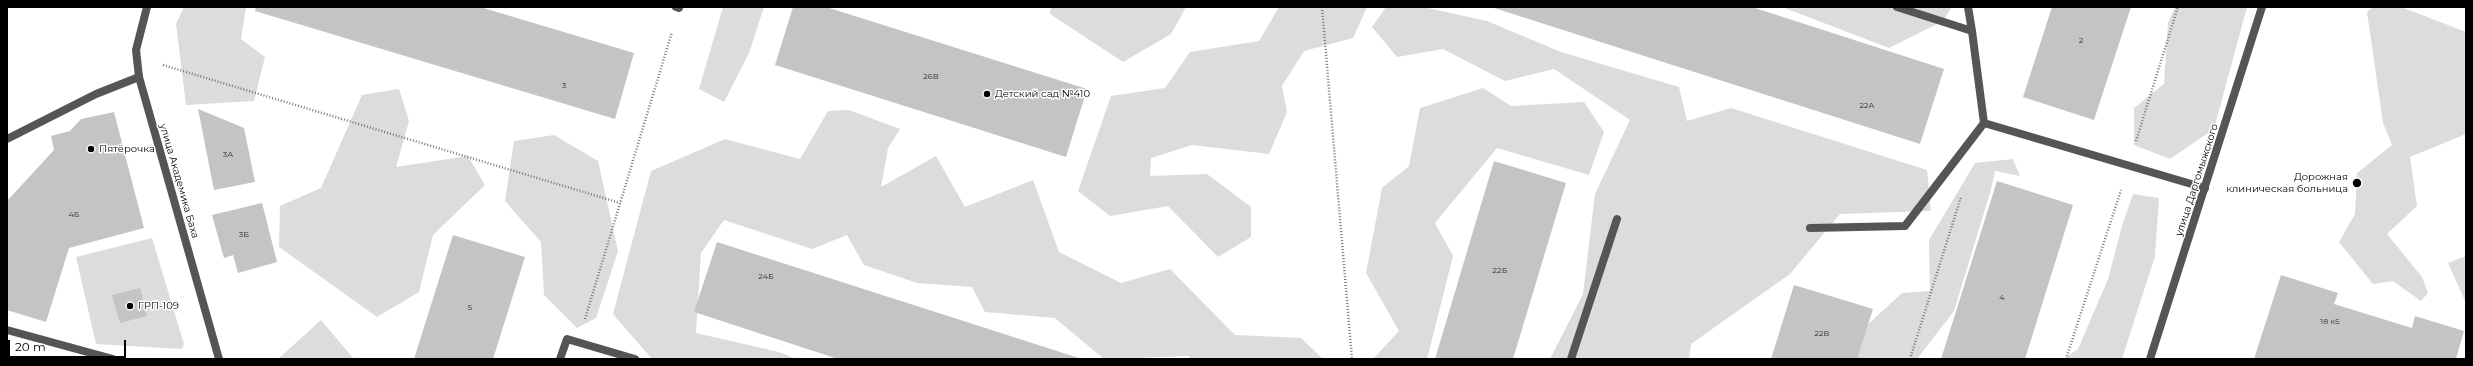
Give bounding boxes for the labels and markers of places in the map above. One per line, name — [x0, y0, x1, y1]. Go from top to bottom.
place label: Детский сад №410 — [995, 88, 1090, 100]
marker: Детский сад №410 — [982, 89, 992, 99]
place label: Пятёрочка — [99, 143, 155, 155]
marker: Пятёрочка — [86, 144, 96, 154]
place label: Дорожная клиническая больница — [2226, 171, 2348, 194]
marker: Дорожная клиническая больница — [2351, 177, 2363, 189]
place label: ГРП-109 — [138, 300, 179, 312]
marker: ГРП-109 — [125, 301, 135, 311]

